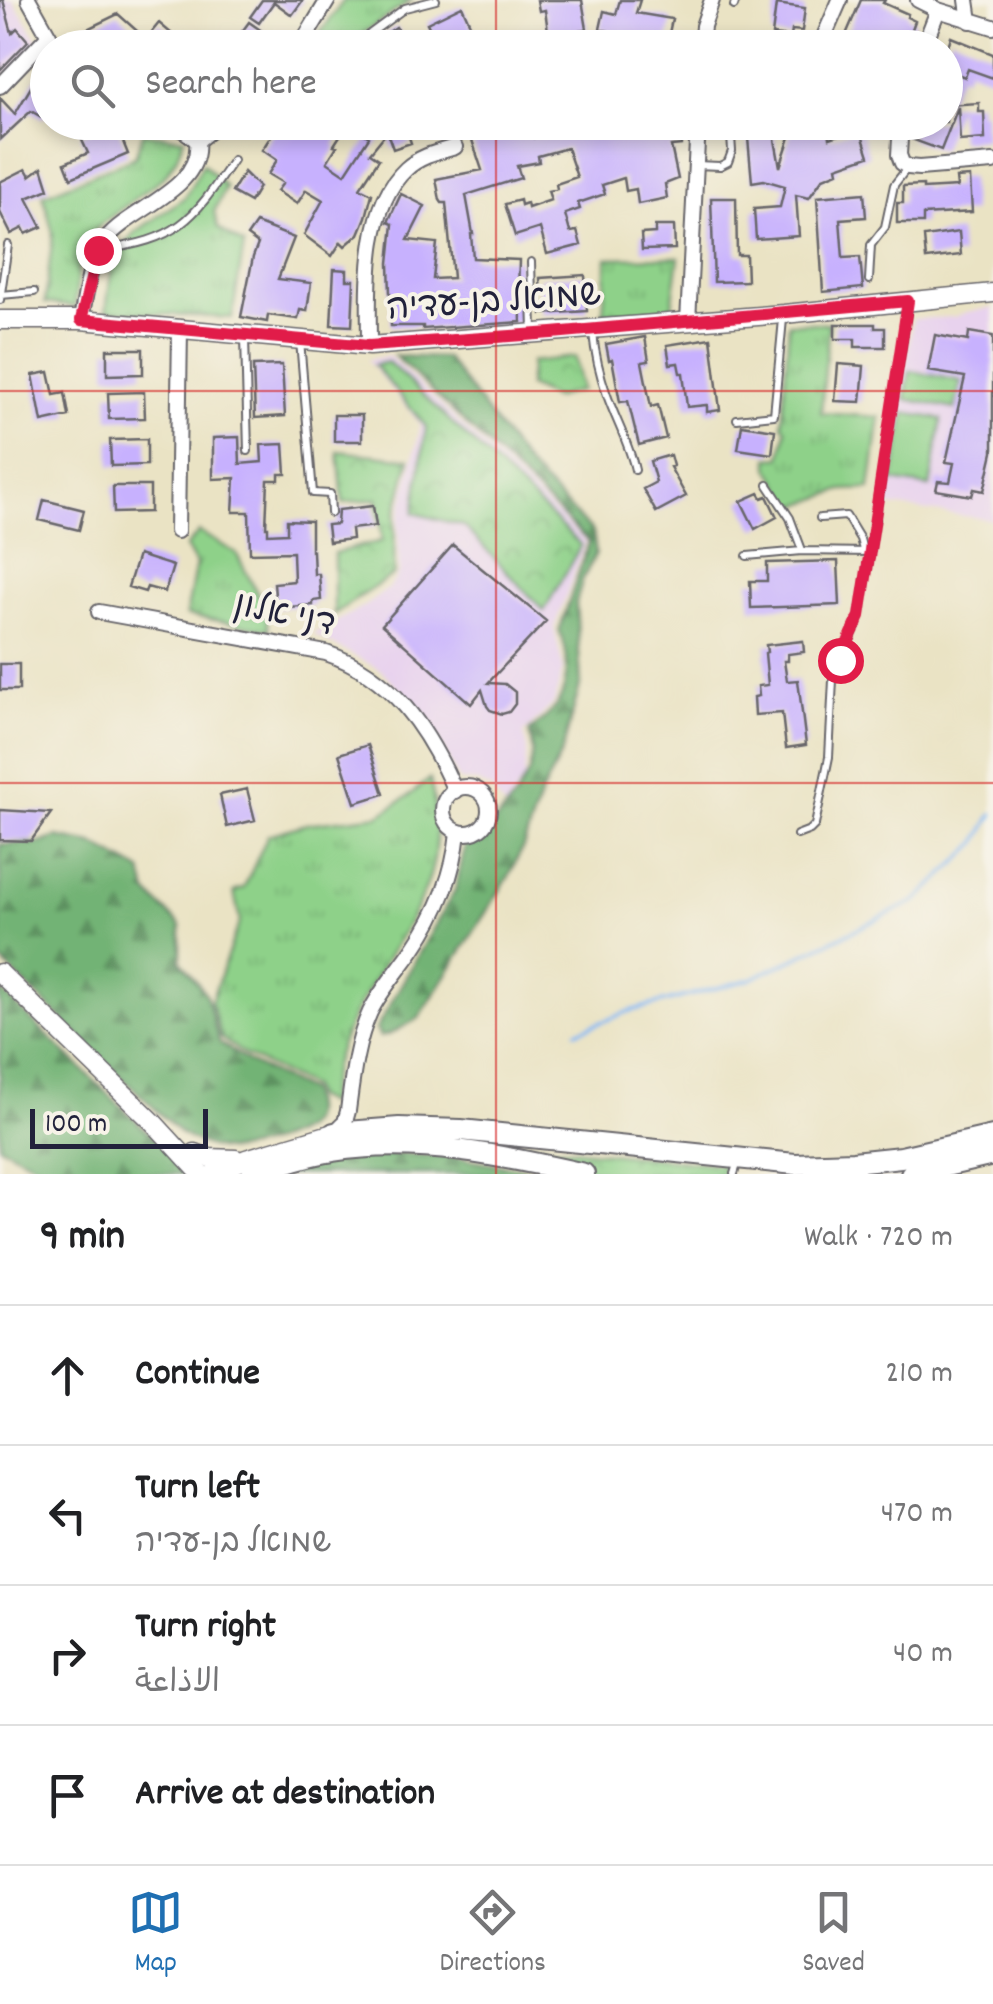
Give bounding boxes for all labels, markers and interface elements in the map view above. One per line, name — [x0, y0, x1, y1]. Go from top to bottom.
search box — [30, 30, 963, 140]
icon: search — [65, 58, 120, 113]
text: Search here — [145, 58, 317, 113]
route end — [76, 228, 122, 274]
street label: שמואל בן-עדיה — [385, 272, 603, 336]
street label: דני אלון — [229, 582, 339, 652]
route start — [818, 638, 864, 684]
scale bar — [30, 1104, 208, 1148]
text: 100 m — [45, 1106, 107, 1146]
text: 9 min — [40, 1209, 125, 1269]
text: Walk · 720 m — [804, 1216, 953, 1262]
icon: ahead — [40, 1348, 95, 1403]
text: Continue — [135, 1348, 260, 1403]
text: 210 m — [885, 1352, 953, 1398]
text: Turn left — [135, 1462, 260, 1517]
icon: left — [40, 1488, 95, 1543]
text: 470 m — [881, 1492, 953, 1538]
text: שמואל בן-עדיה — [135, 1522, 331, 1568]
text: Turn right — [135, 1601, 276, 1656]
icon: right — [40, 1628, 95, 1683]
text: 40 m — [893, 1632, 953, 1678]
text: الاذاعة — [135, 1662, 220, 1708]
icon: arrive — [40, 1768, 95, 1823]
text: Arrive at destination — [135, 1768, 435, 1823]
tab: Map — [128, 1885, 183, 1985]
tab: Directions — [440, 1885, 546, 1985]
tab: Saved — [802, 1885, 865, 1985]

